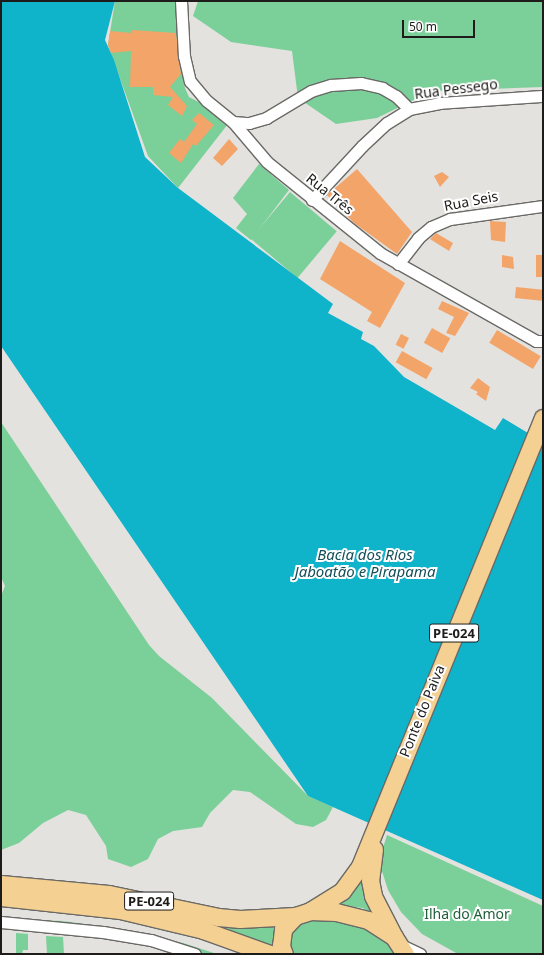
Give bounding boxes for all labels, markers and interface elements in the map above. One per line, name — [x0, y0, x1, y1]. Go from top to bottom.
scale bar — [404, 12, 477, 38]
text: 50 m — [409, 18, 437, 35]
street label: Rua Pessego — [413, 76, 499, 102]
street label: Rua Três — [303, 170, 357, 218]
street label: Rua Seis — [443, 188, 499, 214]
water label: Bacia dos Rios Jaboatão e Pirapama — [295, 545, 435, 580]
road number: PE-024 — [429, 622, 479, 644]
street label: Ponte do Paiva — [396, 663, 448, 759]
road number: PE-024 — [124, 890, 174, 912]
park label: Ilha do Amor — [424, 906, 510, 922]

